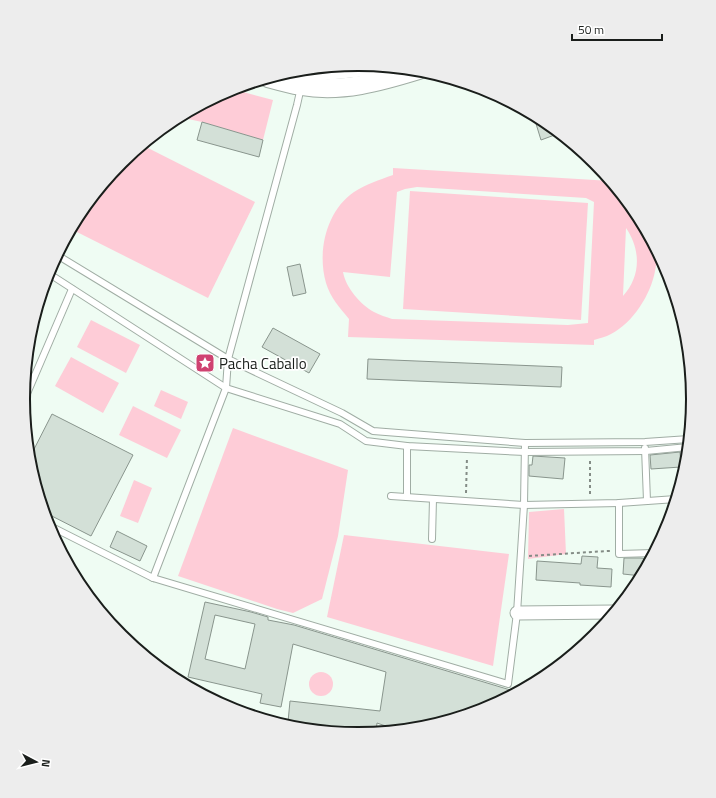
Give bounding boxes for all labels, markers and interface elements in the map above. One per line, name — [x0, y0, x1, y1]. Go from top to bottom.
scale bar — [572, 16, 662, 42]
text: 50 m — [578, 20, 604, 39]
place icon: Pacha Caballo — [194, 352, 216, 374]
place label: Pacha Caballo — [219, 352, 307, 375]
north arrow — [16, 742, 56, 782]
text: N — [38, 758, 54, 768]

